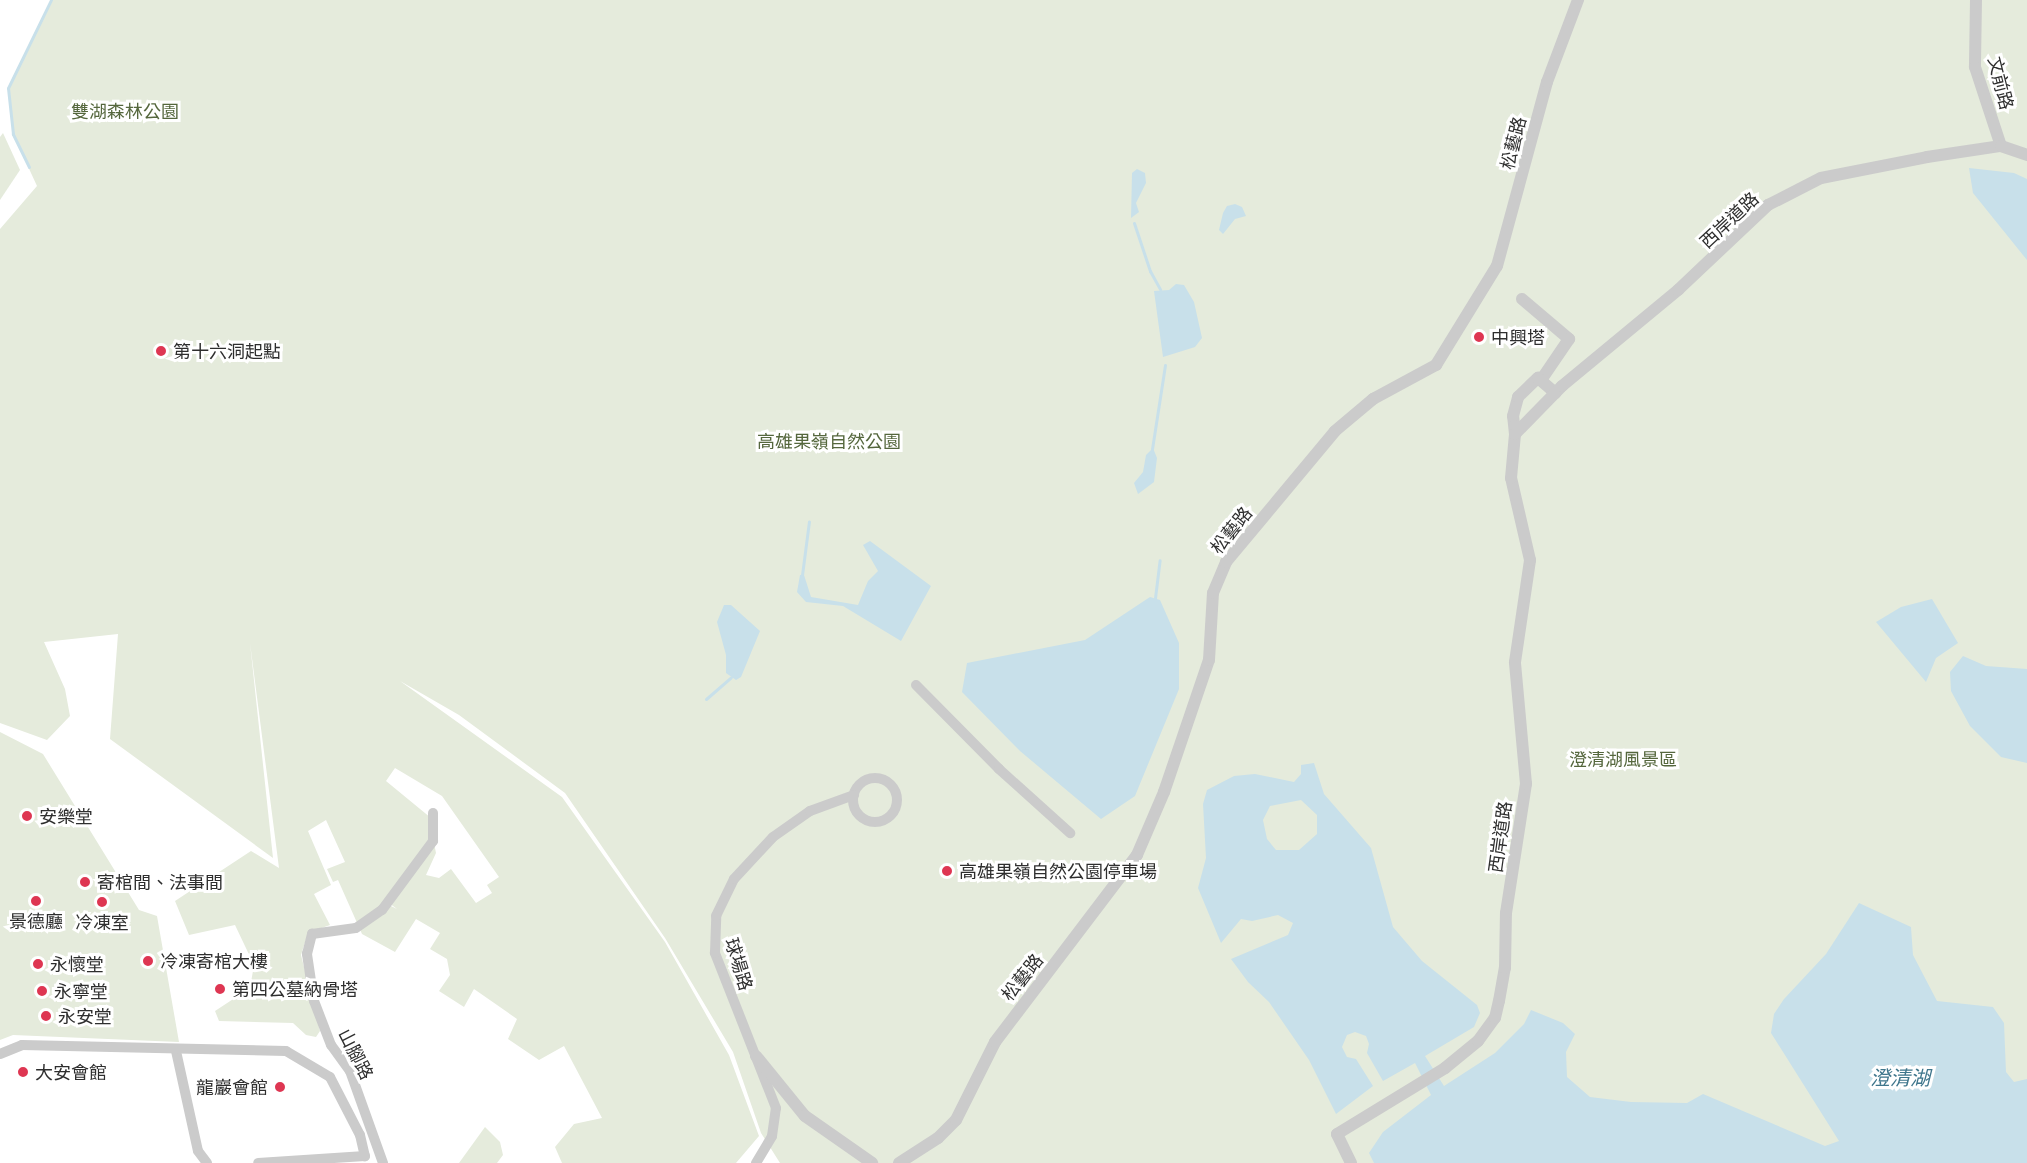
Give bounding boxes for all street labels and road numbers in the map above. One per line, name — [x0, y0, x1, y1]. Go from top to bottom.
street label: 文前路 — [1984, 54, 2018, 112]
street label: 松藝路 — [1496, 114, 1530, 172]
street label: 西岸道路 — [1695, 188, 1763, 252]
street label: 松藝路 — [1206, 502, 1256, 558]
street label: 西岸道路 — [1484, 800, 1516, 874]
street label: 球場路 — [721, 935, 757, 993]
street label: 松藝路 — [997, 949, 1047, 1005]
street label: 山腳路 — [334, 1025, 378, 1083]

